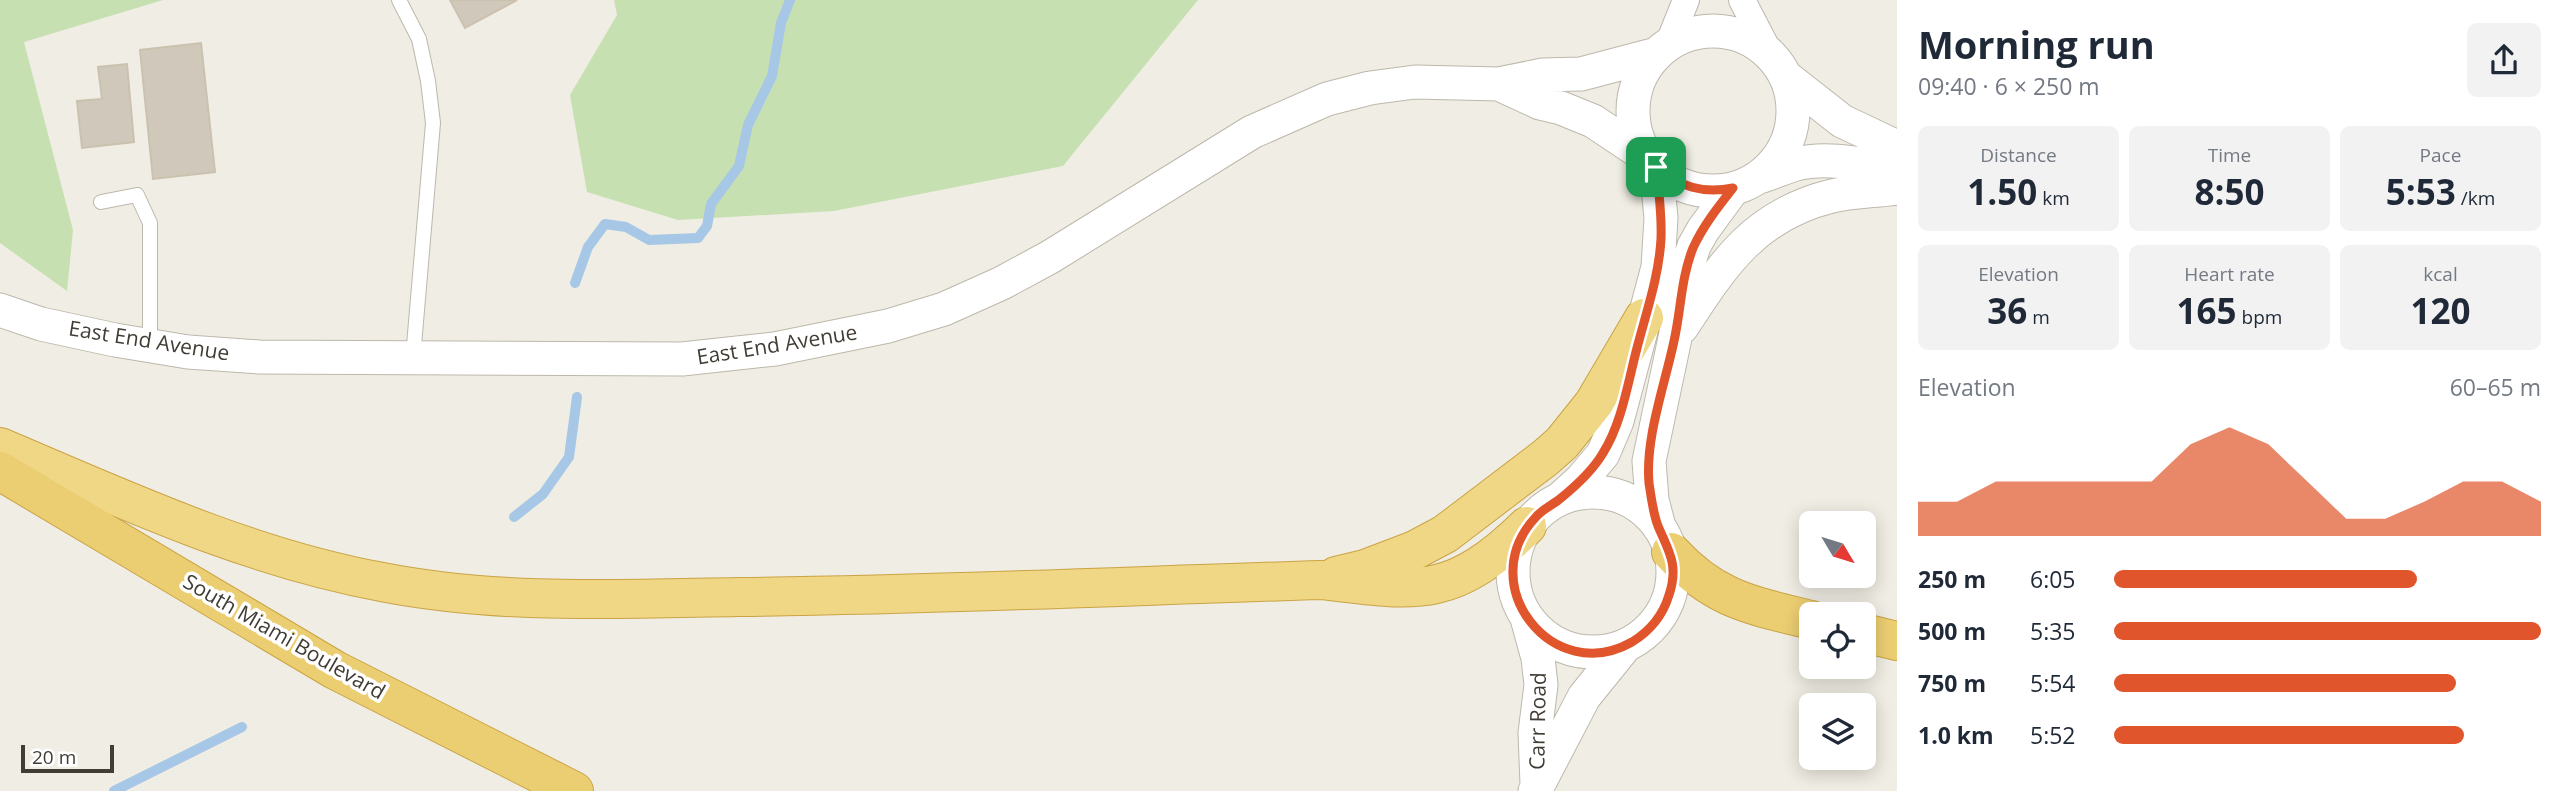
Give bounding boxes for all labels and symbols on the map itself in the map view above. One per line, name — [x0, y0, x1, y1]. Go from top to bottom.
pin — [1626, 137, 1686, 197]
street label: East End Avenue — [67, 313, 231, 367]
street label: East End Avenue — [695, 317, 859, 371]
north arrow — [1799, 511, 1876, 588]
street label: South Miami Boulevard — [178, 567, 391, 705]
street label: Carr Road — [1522, 672, 1552, 770]
scale bar — [21, 742, 114, 774]

